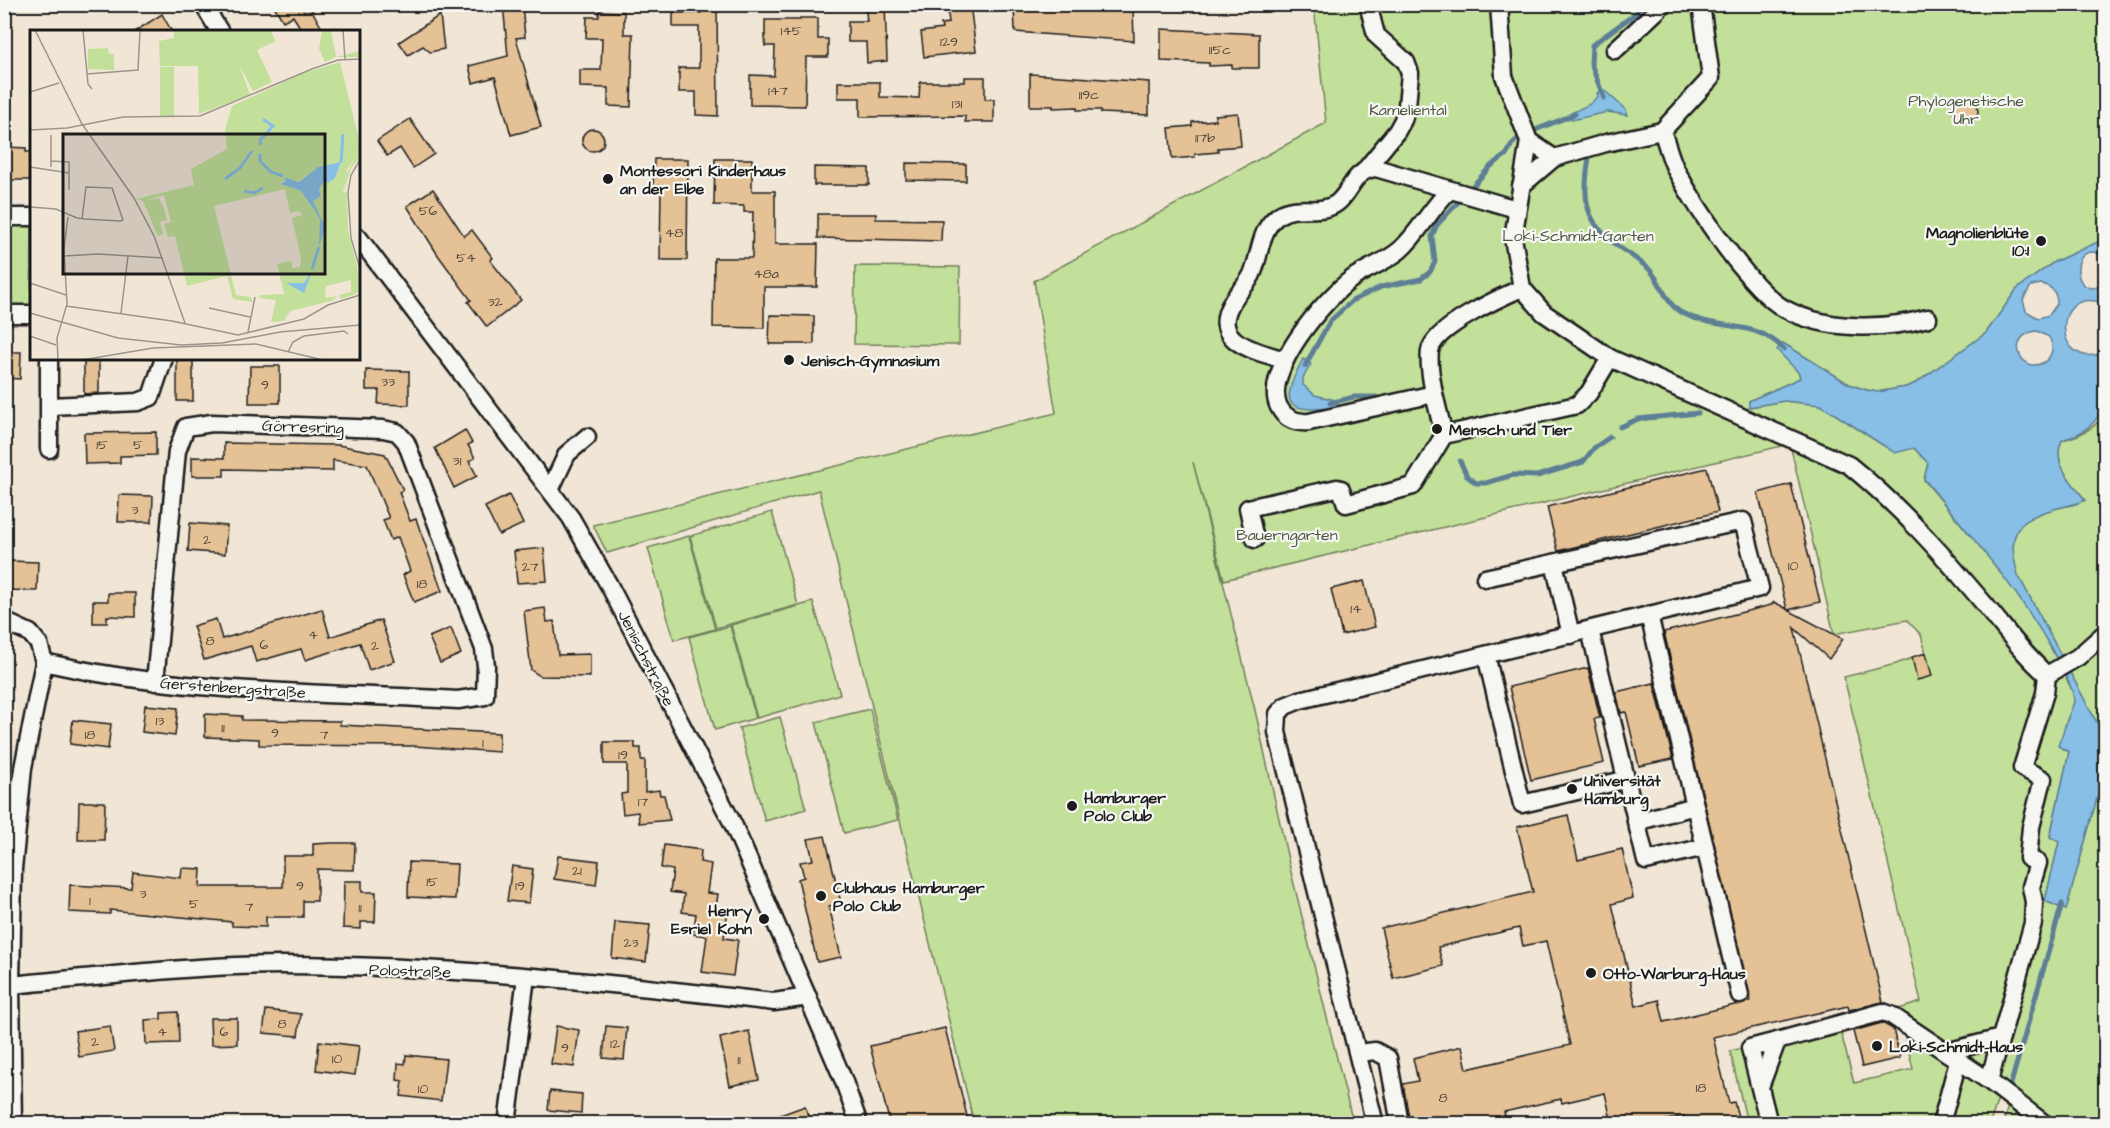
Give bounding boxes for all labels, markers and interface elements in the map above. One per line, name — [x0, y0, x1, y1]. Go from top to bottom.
house number: 145 — [780, 21, 802, 41]
inset map — [30, 30, 360, 360]
house number: 129 — [940, 32, 958, 52]
house number: 115c — [1209, 40, 1231, 60]
house number: 147 — [768, 81, 788, 101]
house number: 119c — [1079, 85, 1099, 105]
park label: Phylogenetische Uhr — [1908, 90, 2024, 130]
house number: 131 — [952, 94, 963, 114]
park label: Kameliental — [1369, 99, 1447, 121]
house number: 117b — [1195, 128, 1215, 148]
place label: Montessori Kinderhaus an der Elbe — [619, 160, 786, 200]
marker: Montessori Kinderhaus an der Elbe — [601, 172, 615, 186]
house number: 56 — [419, 201, 438, 221]
place label: Magnolienblüte 10:1 — [1926, 222, 2030, 262]
house number: 48 — [665, 223, 683, 243]
park label: Loki-Schmidt-Garten — [1502, 225, 1654, 247]
marker: Magnolienblüte 10:1 — [2034, 234, 2048, 248]
house number: 54 — [456, 248, 476, 268]
house number: 48a — [753, 264, 779, 284]
house number: 32 — [487, 292, 503, 312]
place label: Jenisch-Gymnasium — [800, 350, 940, 373]
marker: Jenisch-Gymnasium — [782, 353, 796, 367]
house number: 33 — [381, 372, 395, 392]
house number: 9 — [261, 375, 269, 395]
street label: Görresring — [262, 415, 344, 440]
place label: Mensch und Tier — [1449, 419, 1572, 441]
marker: Mensch und Tier — [1430, 422, 1444, 436]
house number: 15 — [96, 435, 108, 455]
house number: 5 — [133, 435, 143, 455]
house number: 31 — [453, 451, 462, 471]
house number: 3 — [131, 500, 139, 520]
park label: Bauerngarten — [1236, 524, 1338, 547]
house number: 2 — [203, 530, 211, 550]
house number: 10 — [1788, 556, 1798, 576]
house number: 27 — [522, 557, 539, 577]
house number: 18 — [417, 574, 427, 594]
house number: 14 — [1350, 599, 1362, 619]
street label: Jenischstraße — [612, 607, 680, 711]
house number: 4 — [308, 625, 318, 645]
house number: 8 — [205, 631, 215, 651]
house number: 6 — [260, 635, 269, 655]
house number: 2 — [371, 636, 379, 656]
street label: Gerstenbergstraße — [159, 672, 307, 705]
house number: 13 — [156, 711, 164, 731]
house number: 11 — [221, 718, 225, 738]
house number: 9 — [271, 723, 279, 743]
house number: 18 — [85, 725, 95, 745]
house number: 7 — [320, 725, 329, 745]
house number: 1 — [482, 733, 484, 753]
house number: 19 — [618, 745, 628, 765]
place label: Universität Hamburg — [1584, 770, 1661, 812]
marker: Universität Hamburg — [1565, 782, 1579, 796]
place label: Hamburger Polo Club — [1084, 787, 1166, 827]
house number: 17 — [638, 792, 649, 812]
marker: Hamburger Polo Club — [1065, 799, 1079, 813]
house number: 21 — [572, 861, 582, 881]
house number: 15 — [426, 872, 438, 892]
house number: 9 — [296, 876, 304, 896]
house number: 19 — [515, 876, 525, 896]
place label: Clubhaus Hamburger Polo Club — [833, 877, 985, 917]
house number: 3 — [139, 884, 147, 904]
marker: Clubhaus Hamburger Polo Club — [814, 889, 828, 903]
house number: 1 — [89, 891, 91, 911]
house number: 5 — [189, 894, 199, 914]
house number: 7 — [245, 897, 254, 917]
house number: 11 — [358, 898, 362, 918]
place label: Henry Esriel Kohn — [671, 900, 752, 940]
marker: Henry Esriel Kohn — [757, 912, 771, 926]
house number: 23 — [623, 933, 639, 953]
street label: Polostraße — [368, 959, 452, 983]
place label: Otto-Warburg-Haus — [1603, 963, 1746, 987]
marker: Otto-Warburg-Haus — [1584, 966, 1598, 980]
house number: 8 — [277, 1014, 287, 1034]
house number: 4 — [157, 1022, 167, 1042]
house number: 6 — [220, 1022, 229, 1042]
house number: 2 — [91, 1032, 99, 1052]
house number: 12 — [610, 1034, 620, 1054]
place label: Loki-Schmidt-Haus — [1889, 1036, 2023, 1058]
house number: 9 — [561, 1038, 569, 1058]
marker: Loki-Schmidt-Haus — [1870, 1039, 1884, 1053]
house number: 10 — [332, 1049, 342, 1069]
house number: 11 — [737, 1050, 741, 1070]
house number: 18 — [1696, 1078, 1706, 1098]
house number: 10 — [418, 1079, 428, 1099]
house number: 8 — [1438, 1088, 1448, 1108]

